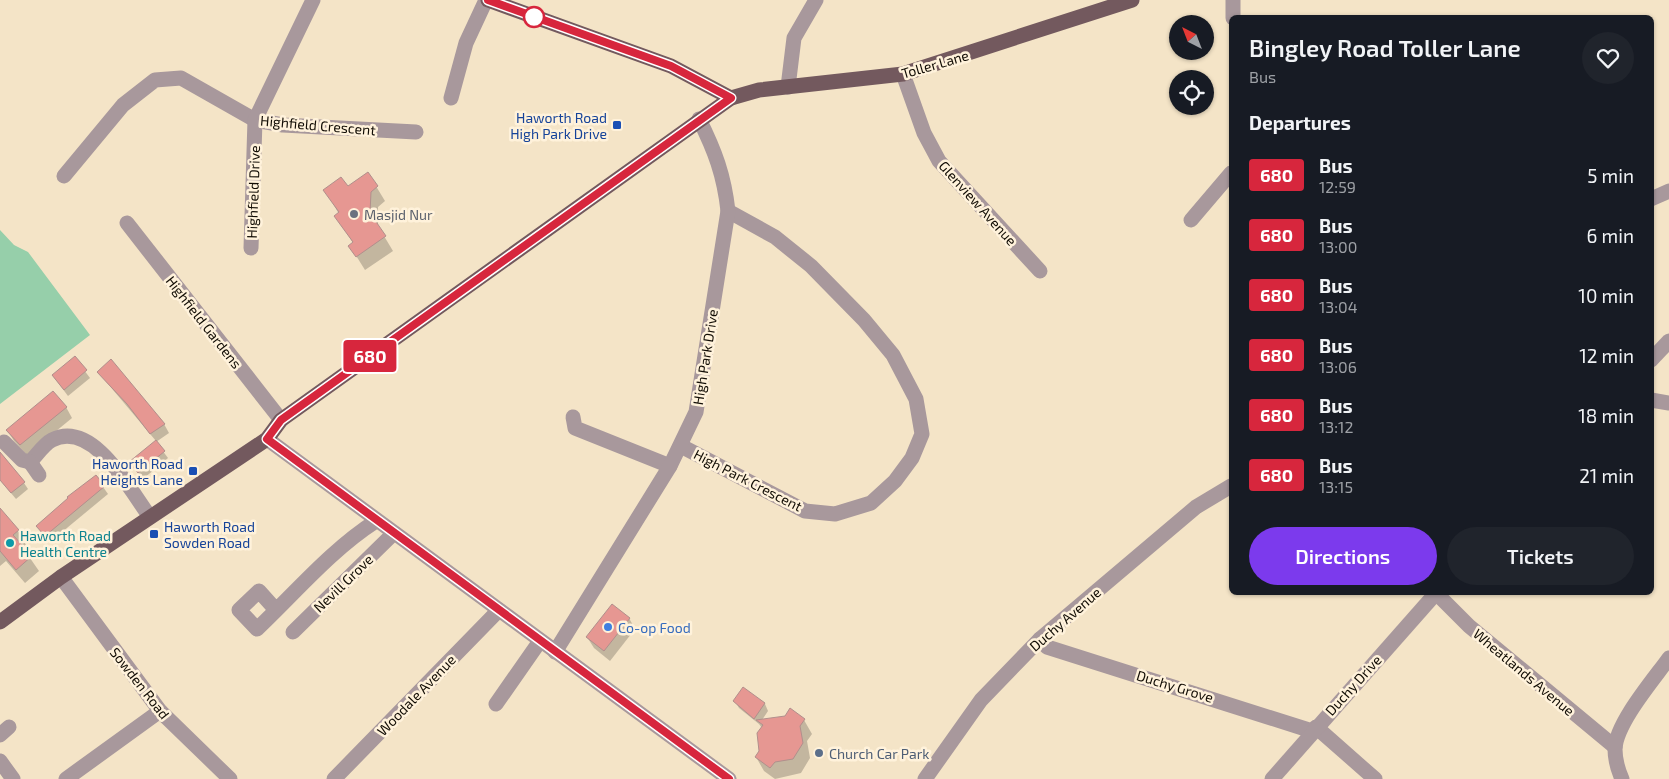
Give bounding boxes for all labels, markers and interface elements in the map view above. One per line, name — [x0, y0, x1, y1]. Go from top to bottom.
unlabelled marker — [523, 6, 545, 28]
north arrow — [1169, 15, 1214, 60]
map controls — [1169, 15, 1214, 115]
button: heart — [1582, 32, 1634, 84]
text: Bingley Road Toller Lane — [1249, 33, 1521, 62]
street label: Toller Lane — [899, 46, 971, 82]
text: Bus — [1249, 67, 1276, 86]
button: locate — [1169, 70, 1214, 115]
place label: Haworth Road High Park Drive — [510, 109, 607, 142]
street label: Highfield Crescent — [260, 111, 376, 139]
text: Departures — [1249, 111, 1351, 134]
marker: Haworth Road High Park Drive — [611, 119, 623, 131]
street label: Highfield Drive — [243, 145, 263, 239]
text: Bus — [1319, 154, 1353, 177]
street label: Glenview Avenue — [936, 157, 1020, 249]
text: 680 — [1260, 164, 1293, 186]
text: 5 min — [1587, 164, 1634, 187]
text: 12:59 — [1319, 177, 1356, 196]
place label: Masjid Nur — [364, 206, 433, 223]
marker: Masjid Nur — [348, 208, 360, 220]
text: Bus — [1319, 214, 1353, 237]
text: 680 — [1260, 224, 1293, 246]
text: 6 min — [1586, 224, 1634, 247]
text: 13:00 — [1319, 237, 1357, 256]
street label: Highfield Gardens — [163, 272, 245, 372]
text: Bus — [1319, 274, 1353, 297]
text: 680 — [1260, 284, 1293, 306]
text: 10 min — [1578, 284, 1634, 307]
text: 13:04 — [1319, 297, 1358, 316]
street label: High Park Drive — [689, 308, 721, 406]
text: Bus — [1319, 334, 1353, 357]
line badge: 680 — [341, 340, 399, 372]
text: 680 — [1260, 344, 1293, 366]
text: 12 min — [1579, 344, 1634, 367]
text: 680 — [353, 345, 387, 367]
text: 13:06 — [1319, 357, 1357, 376]
text: Bus — [1319, 394, 1353, 417]
text: 680 — [1260, 404, 1293, 426]
text: 18 min — [1578, 404, 1634, 427]
text: 13:12 — [1319, 417, 1353, 436]
street label: High Park Crescent — [691, 445, 805, 515]
text: Bus — [1319, 454, 1353, 477]
place label: Haworth Road Heights Lane — [92, 455, 183, 488]
text: 680 — [1260, 464, 1293, 486]
text: 21 min — [1579, 464, 1634, 487]
marker: Haworth Road Heights Lane — [187, 465, 199, 477]
text: 13:15 — [1319, 477, 1353, 496]
place label: Haworth Road Sowden Road — [164, 518, 255, 551]
place label: Haworth Road Health Centre — [20, 527, 111, 560]
button: Directions — [1249, 527, 1437, 585]
button: Tickets — [1447, 527, 1634, 585]
marker: Haworth Road Sowden Road — [148, 528, 160, 540]
marker: Haworth Road Health Centre — [4, 537, 16, 549]
street label: Nevill Grove — [310, 550, 376, 616]
street label: Duchy Avenue — [1026, 583, 1104, 655]
place label: Co-op Food — [618, 619, 691, 636]
marker: Co-op Food — [602, 621, 614, 633]
street label: Wheatlands Avenue — [1470, 625, 1578, 719]
street label: Sowden Road — [107, 644, 173, 722]
street label: Woodale Avenue — [373, 651, 459, 739]
street label: Duchy Drive — [1321, 651, 1385, 719]
street label: Duchy Grove — [1135, 666, 1215, 706]
place label: Church Car Park — [829, 745, 929, 762]
marker: Church Car Park — [813, 747, 825, 759]

